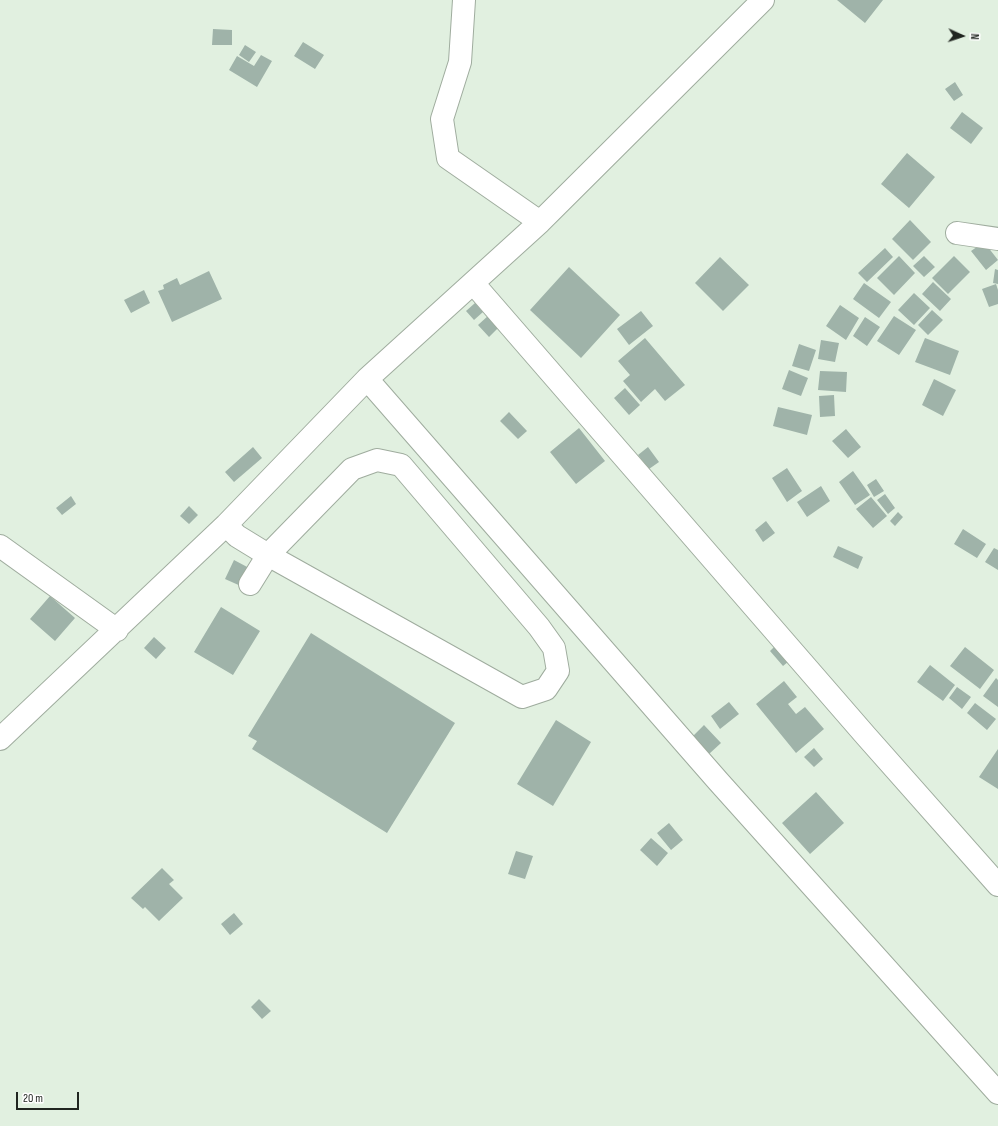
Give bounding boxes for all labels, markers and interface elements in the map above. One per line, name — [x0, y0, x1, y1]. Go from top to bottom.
north arrow — [942, 16, 982, 56]
text: N — [968, 33, 981, 40]
scale bar — [18, 1084, 81, 1110]
text: 20 m — [23, 1091, 43, 1106]

